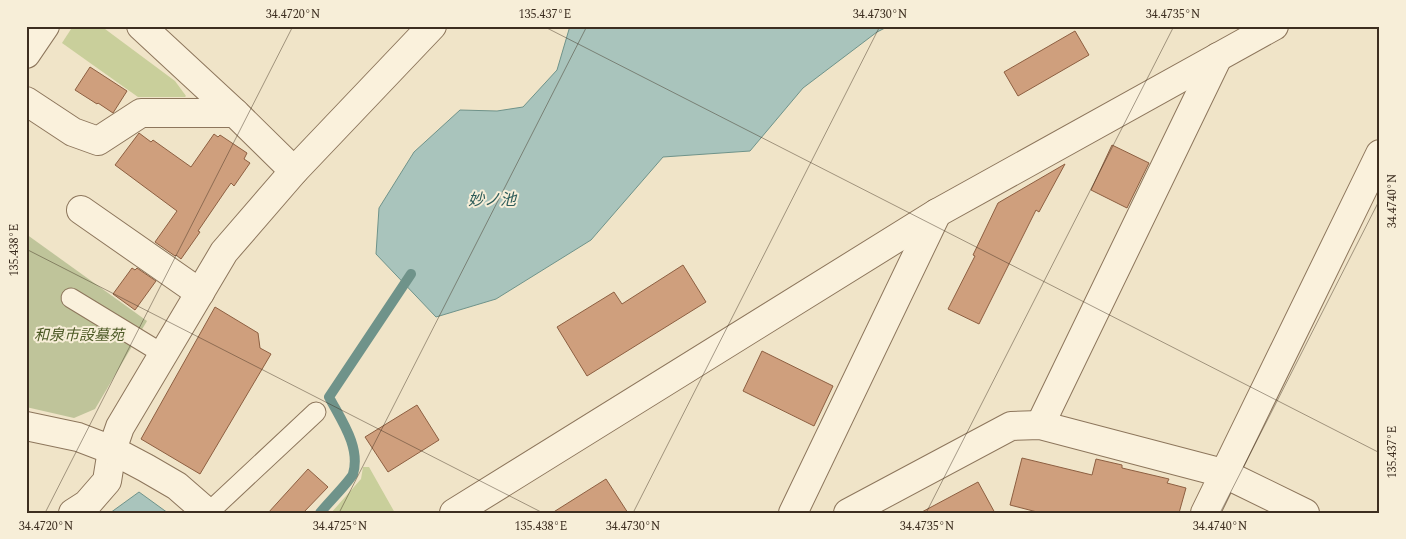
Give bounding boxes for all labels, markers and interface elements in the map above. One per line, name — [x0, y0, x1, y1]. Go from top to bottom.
text: 34.4720°N — [266, 5, 320, 24]
text: 135.437°E — [519, 5, 571, 24]
text: 34.4730°N — [853, 5, 907, 24]
text: 34.4735°N — [1146, 5, 1200, 24]
text: 34.4740°N — [1383, 174, 1402, 228]
water label: 妙ノ池 — [468, 188, 518, 212]
text: 135.438°E — [5, 224, 24, 276]
park label: 和泉市設墓苑 — [34, 324, 126, 347]
text: 135.437°E — [1383, 426, 1402, 478]
text: 34.4720°N — [19, 517, 73, 536]
text: 34.4725°N — [313, 517, 367, 536]
text: 135.438°E — [515, 517, 567, 536]
text: 34.4730°N — [606, 517, 660, 536]
text: 34.4735°N — [900, 517, 954, 536]
text: 34.4740°N — [1193, 517, 1247, 536]

